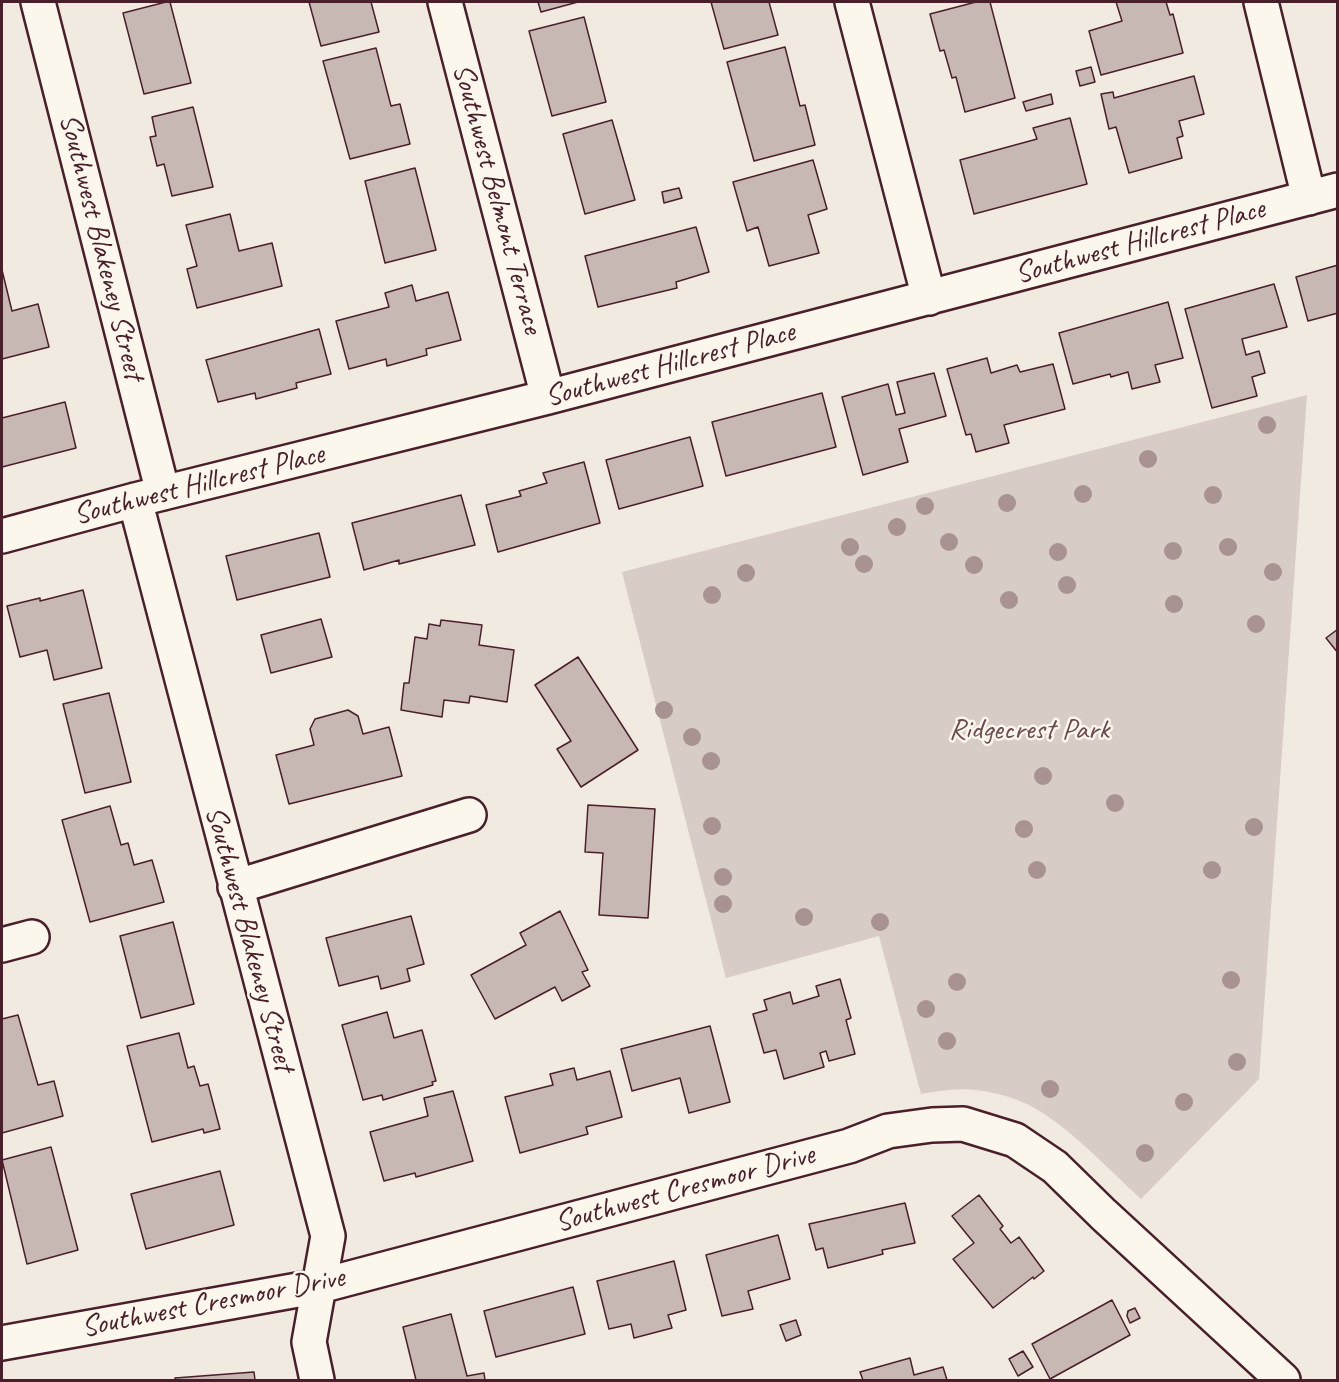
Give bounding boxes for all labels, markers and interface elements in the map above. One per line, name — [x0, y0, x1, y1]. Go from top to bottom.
street label: Southwest Belmont Terrace — [444, 60, 550, 338]
street label: Southwest Blakeney Street — [51, 110, 151, 384]
street label: Southwest Hillcrest Place — [1011, 191, 1269, 293]
street label: Southwest Hillcrest Place — [541, 314, 799, 416]
street label: Southwest Hillcrest Place — [70, 436, 328, 534]
park label: Ridgecrest Park — [949, 712, 1109, 748]
street label: Southwest Blakeney Street — [196, 802, 302, 1076]
street label: Southwest Cresmoor Drive — [551, 1137, 819, 1241]
street label: Southwest Cresmoor Drive — [78, 1260, 348, 1346]

